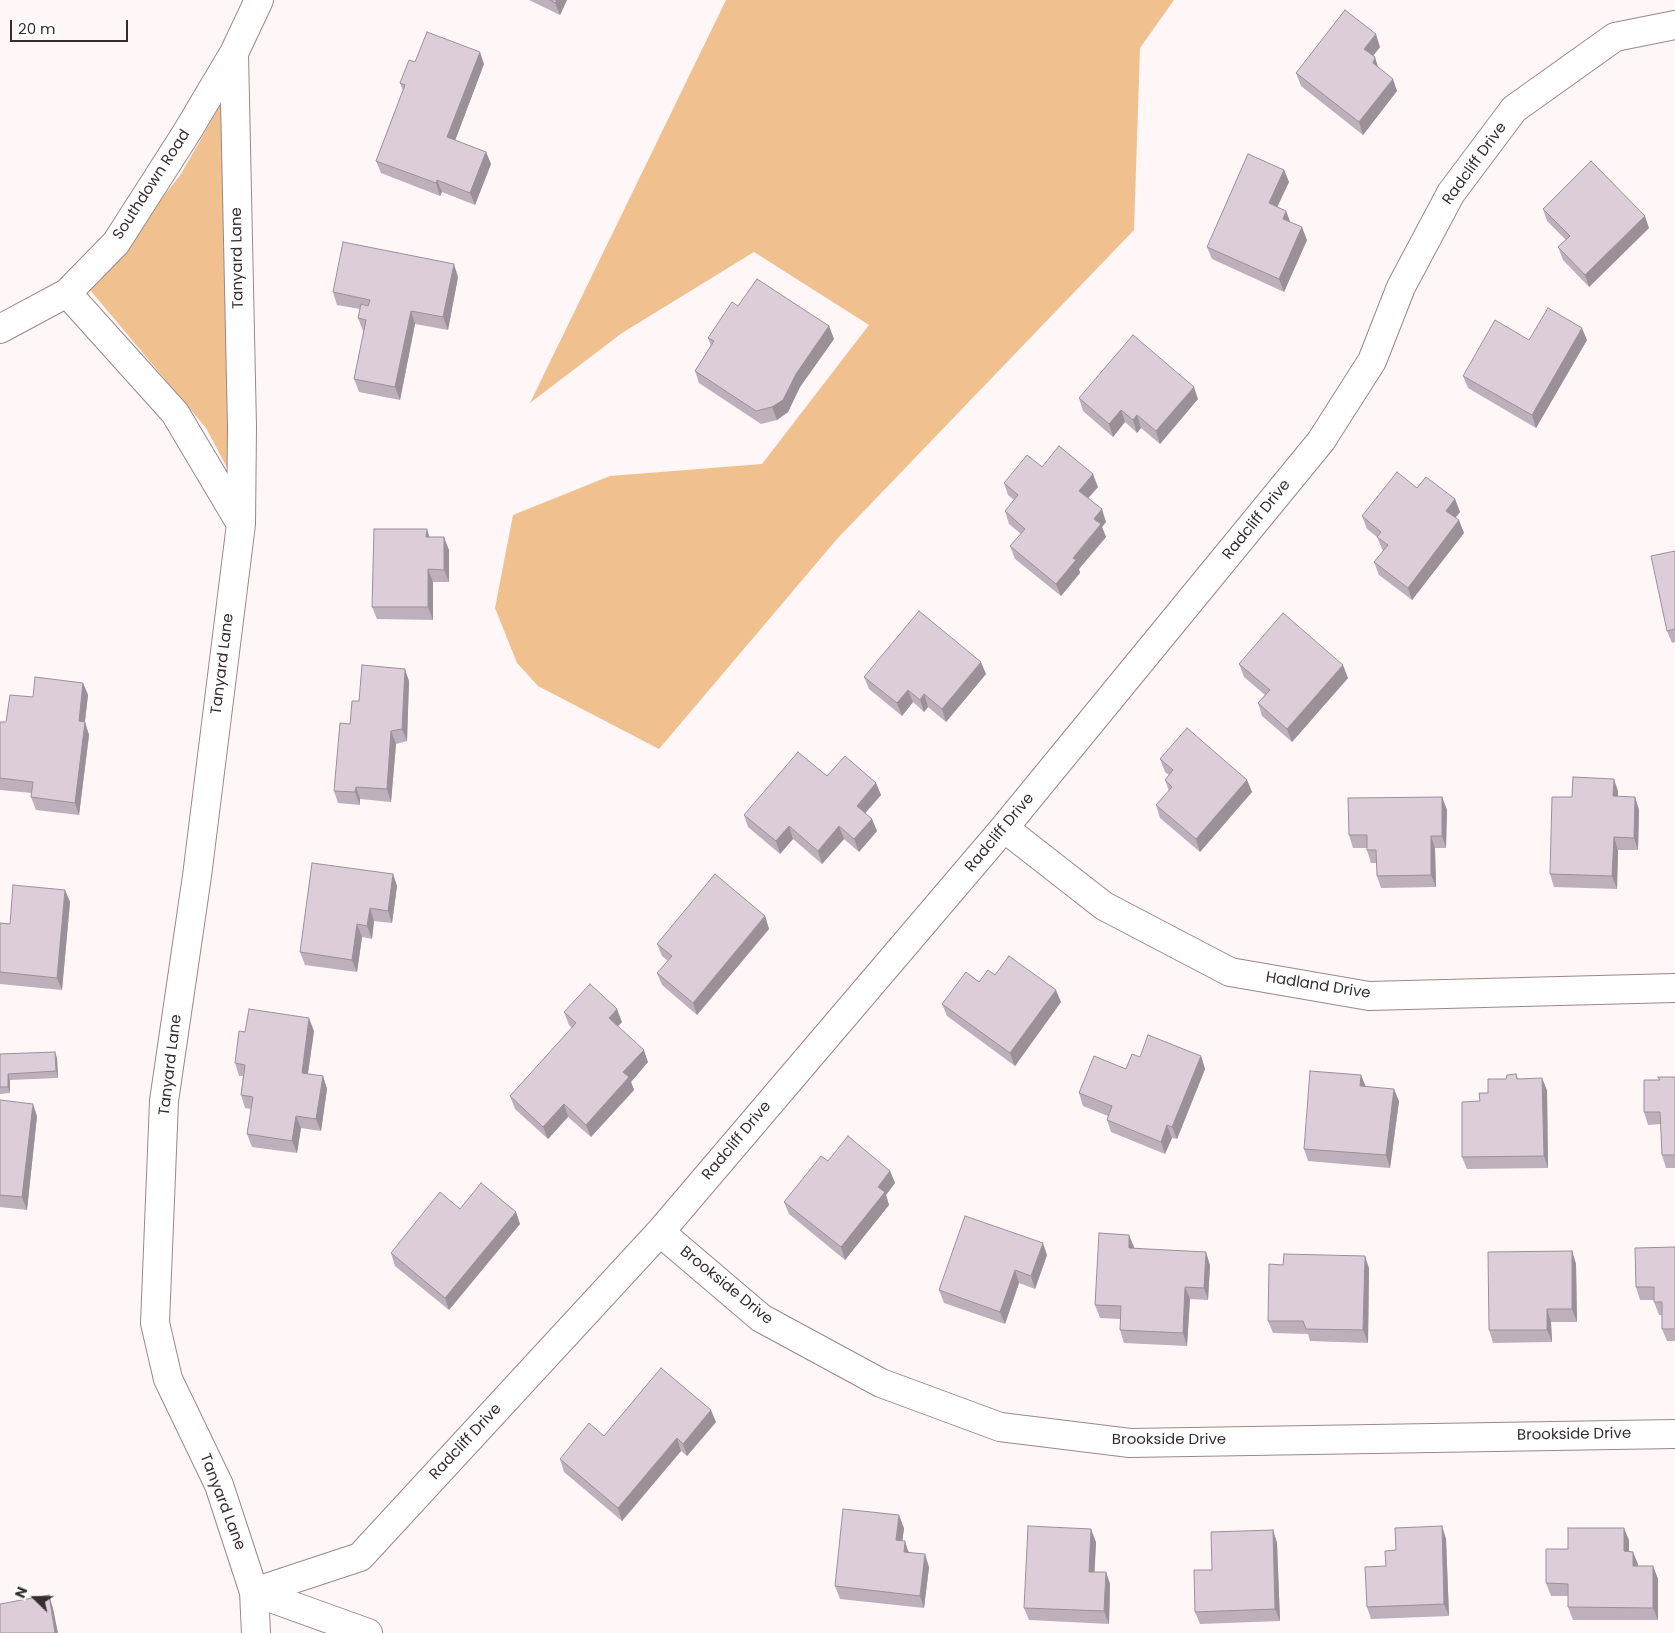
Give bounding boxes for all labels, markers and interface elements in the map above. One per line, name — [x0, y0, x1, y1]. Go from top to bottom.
scale bar — [12, 10, 130, 42]
text: 20 m — [18, 18, 56, 39]
street label: Radcliff Drive — [1439, 119, 1511, 209]
street label: Southdown Road — [110, 127, 194, 243]
street label: Tanyard Lane — [228, 207, 248, 309]
street label: Radcliff Drive — [1219, 477, 1295, 563]
street label: Tanyard Lane — [208, 612, 238, 716]
street label: Radcliff Drive — [962, 790, 1038, 876]
street label: Hadland Drive — [1264, 969, 1372, 1003]
street label: Tanyard Lane — [156, 1013, 186, 1117]
street label: Radcliff Drive — [699, 1098, 775, 1184]
street label: Brookside Drive — [676, 1243, 776, 1329]
street label: Radcliff Drive — [426, 1400, 506, 1484]
street label: Brookside Drive — [1517, 1425, 1631, 1445]
street label: Brookside Drive — [1112, 1431, 1226, 1449]
street label: Tanyard Lane — [195, 1451, 249, 1553]
north arrow — [10, 1573, 60, 1623]
text: N — [10, 1584, 32, 1601]

